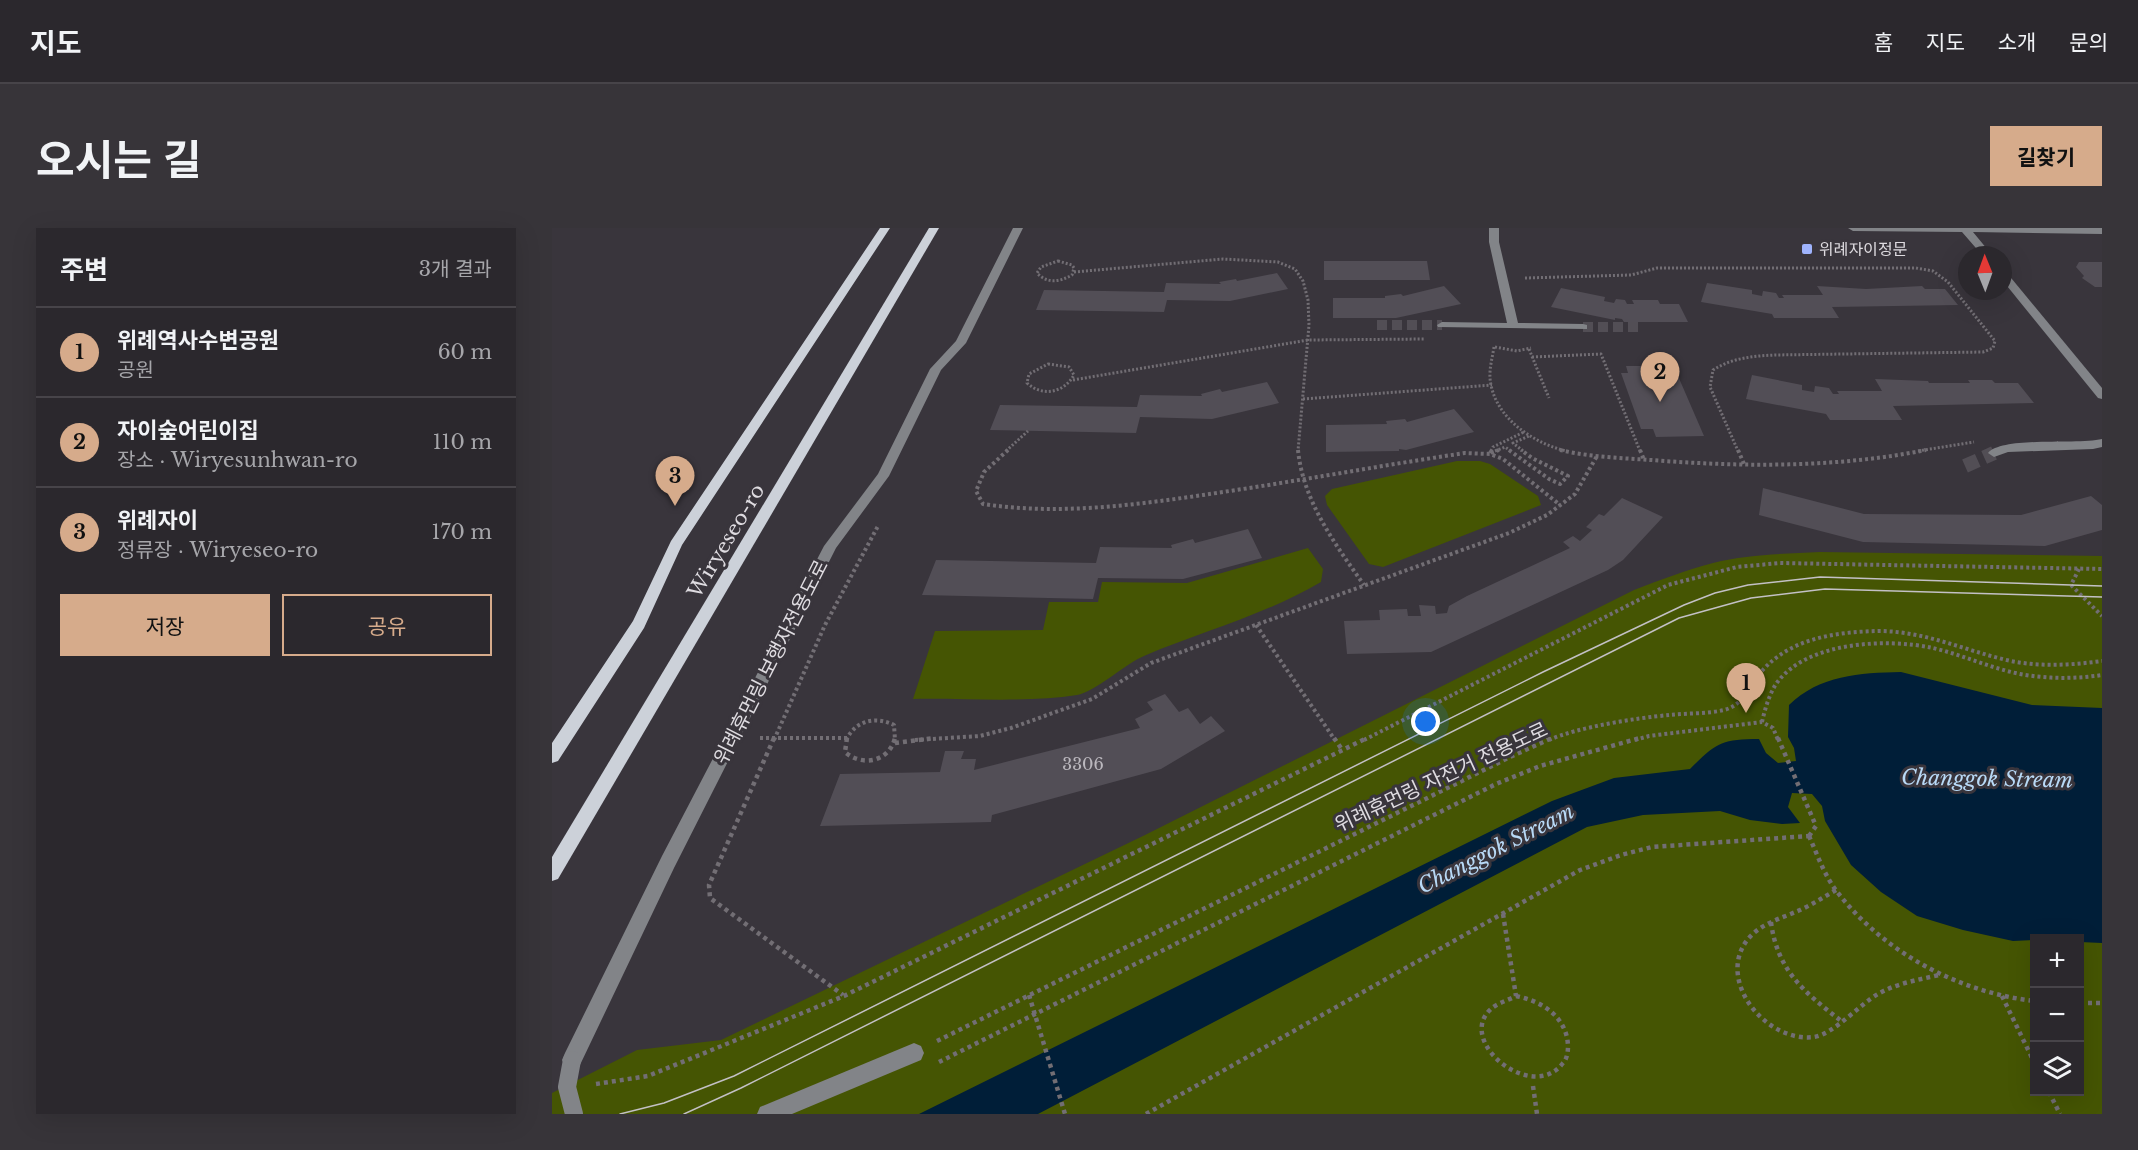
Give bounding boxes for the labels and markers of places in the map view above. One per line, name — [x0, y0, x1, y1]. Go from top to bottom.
place label: 위례자이정문 — [1819, 239, 1908, 259]
marker: 위례자이정문 — [1800, 242, 1814, 256]
pin: 2 — [1640, 352, 1680, 402]
pin: 3 — [656, 456, 694, 506]
pin: 1 — [1726, 664, 1766, 713]

